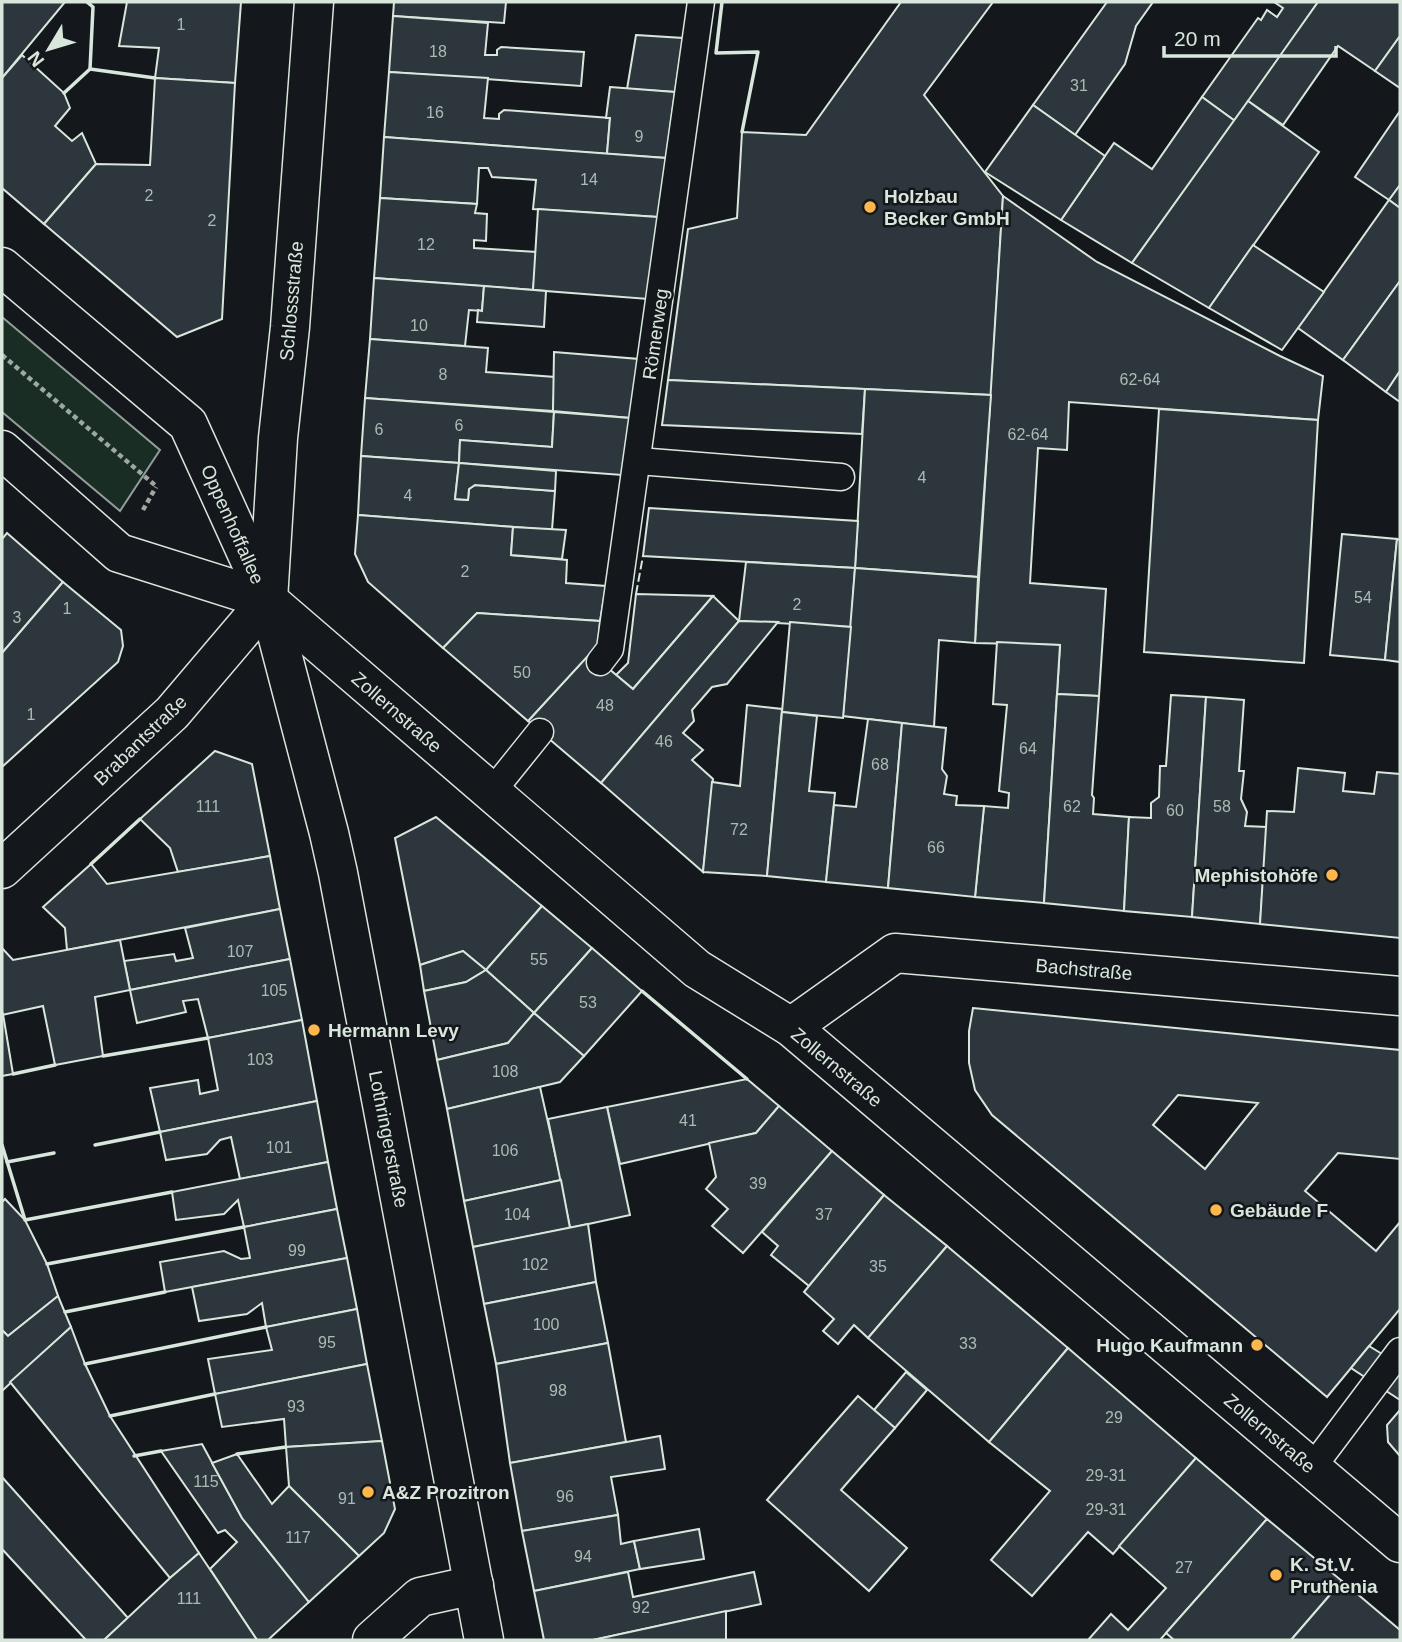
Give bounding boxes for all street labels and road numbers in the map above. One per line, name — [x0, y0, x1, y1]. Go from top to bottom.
street label: Schlossstraße — [276, 240, 307, 362]
street label: Römerweg — [639, 287, 672, 381]
street label: Oppenhoffallee — [197, 461, 268, 587]
street label: Zollernstraße — [348, 668, 446, 757]
street label: Brabantstraße — [90, 691, 191, 790]
street label: Bachstraße — [1035, 955, 1133, 984]
street label: Zollernstraße — [787, 1023, 886, 1111]
street label: Lothringerstraße — [365, 1069, 412, 1210]
street label: Zollernstraße — [1220, 1389, 1319, 1477]

